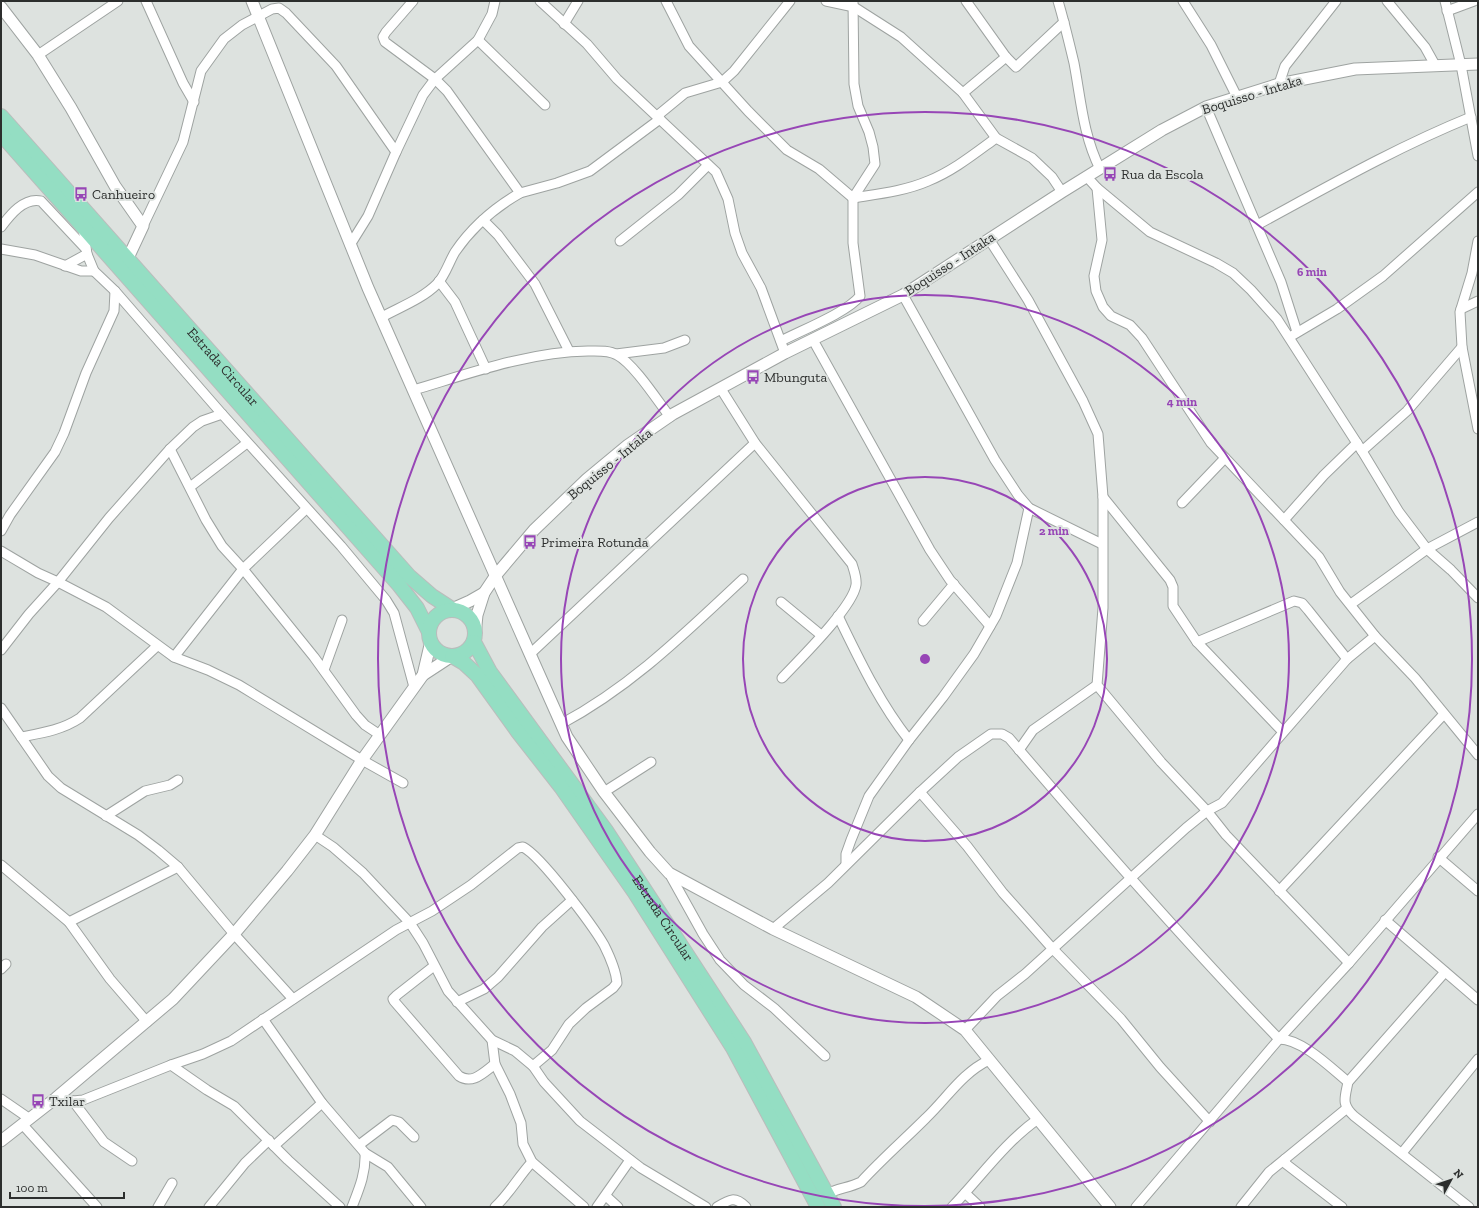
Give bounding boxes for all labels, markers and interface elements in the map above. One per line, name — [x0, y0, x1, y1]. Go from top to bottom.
street label: Boquisso - Intaka — [1200, 72, 1304, 118]
bus stop icon: Rua da Escola — [1102, 166, 1118, 182]
place label: Rua da Escola — [1121, 166, 1204, 183]
bus stop icon: Canhueiro — [73, 186, 89, 202]
place label: Canhueiro — [92, 186, 155, 203]
street label: Boquisso - Intaka — [902, 228, 998, 299]
text: 6 min — [1297, 265, 1327, 279]
street label: Estrada Circular — [184, 324, 263, 410]
bus stop icon: Mbunguta — [745, 369, 761, 385]
place label: Mbunguta — [764, 369, 827, 386]
text: 4 min — [1167, 395, 1197, 409]
street label: Boquisso - Intaka — [564, 424, 656, 503]
text: 2 min — [1039, 524, 1069, 538]
bus stop icon: Primeira Rotunda — [522, 534, 538, 550]
place label: Primeira Rotunda — [541, 534, 649, 551]
centre of rings — [918, 652, 932, 666]
street label: Estrada Circular — [629, 872, 698, 964]
bus stop icon: Txilar — [30, 1093, 46, 1109]
place label: Txilar — [49, 1093, 85, 1110]
north arrow — [1431, 1160, 1471, 1200]
text: N — [1451, 1167, 1466, 1182]
scale bar — [10, 1174, 124, 1200]
text: 100 m — [16, 1181, 48, 1195]

